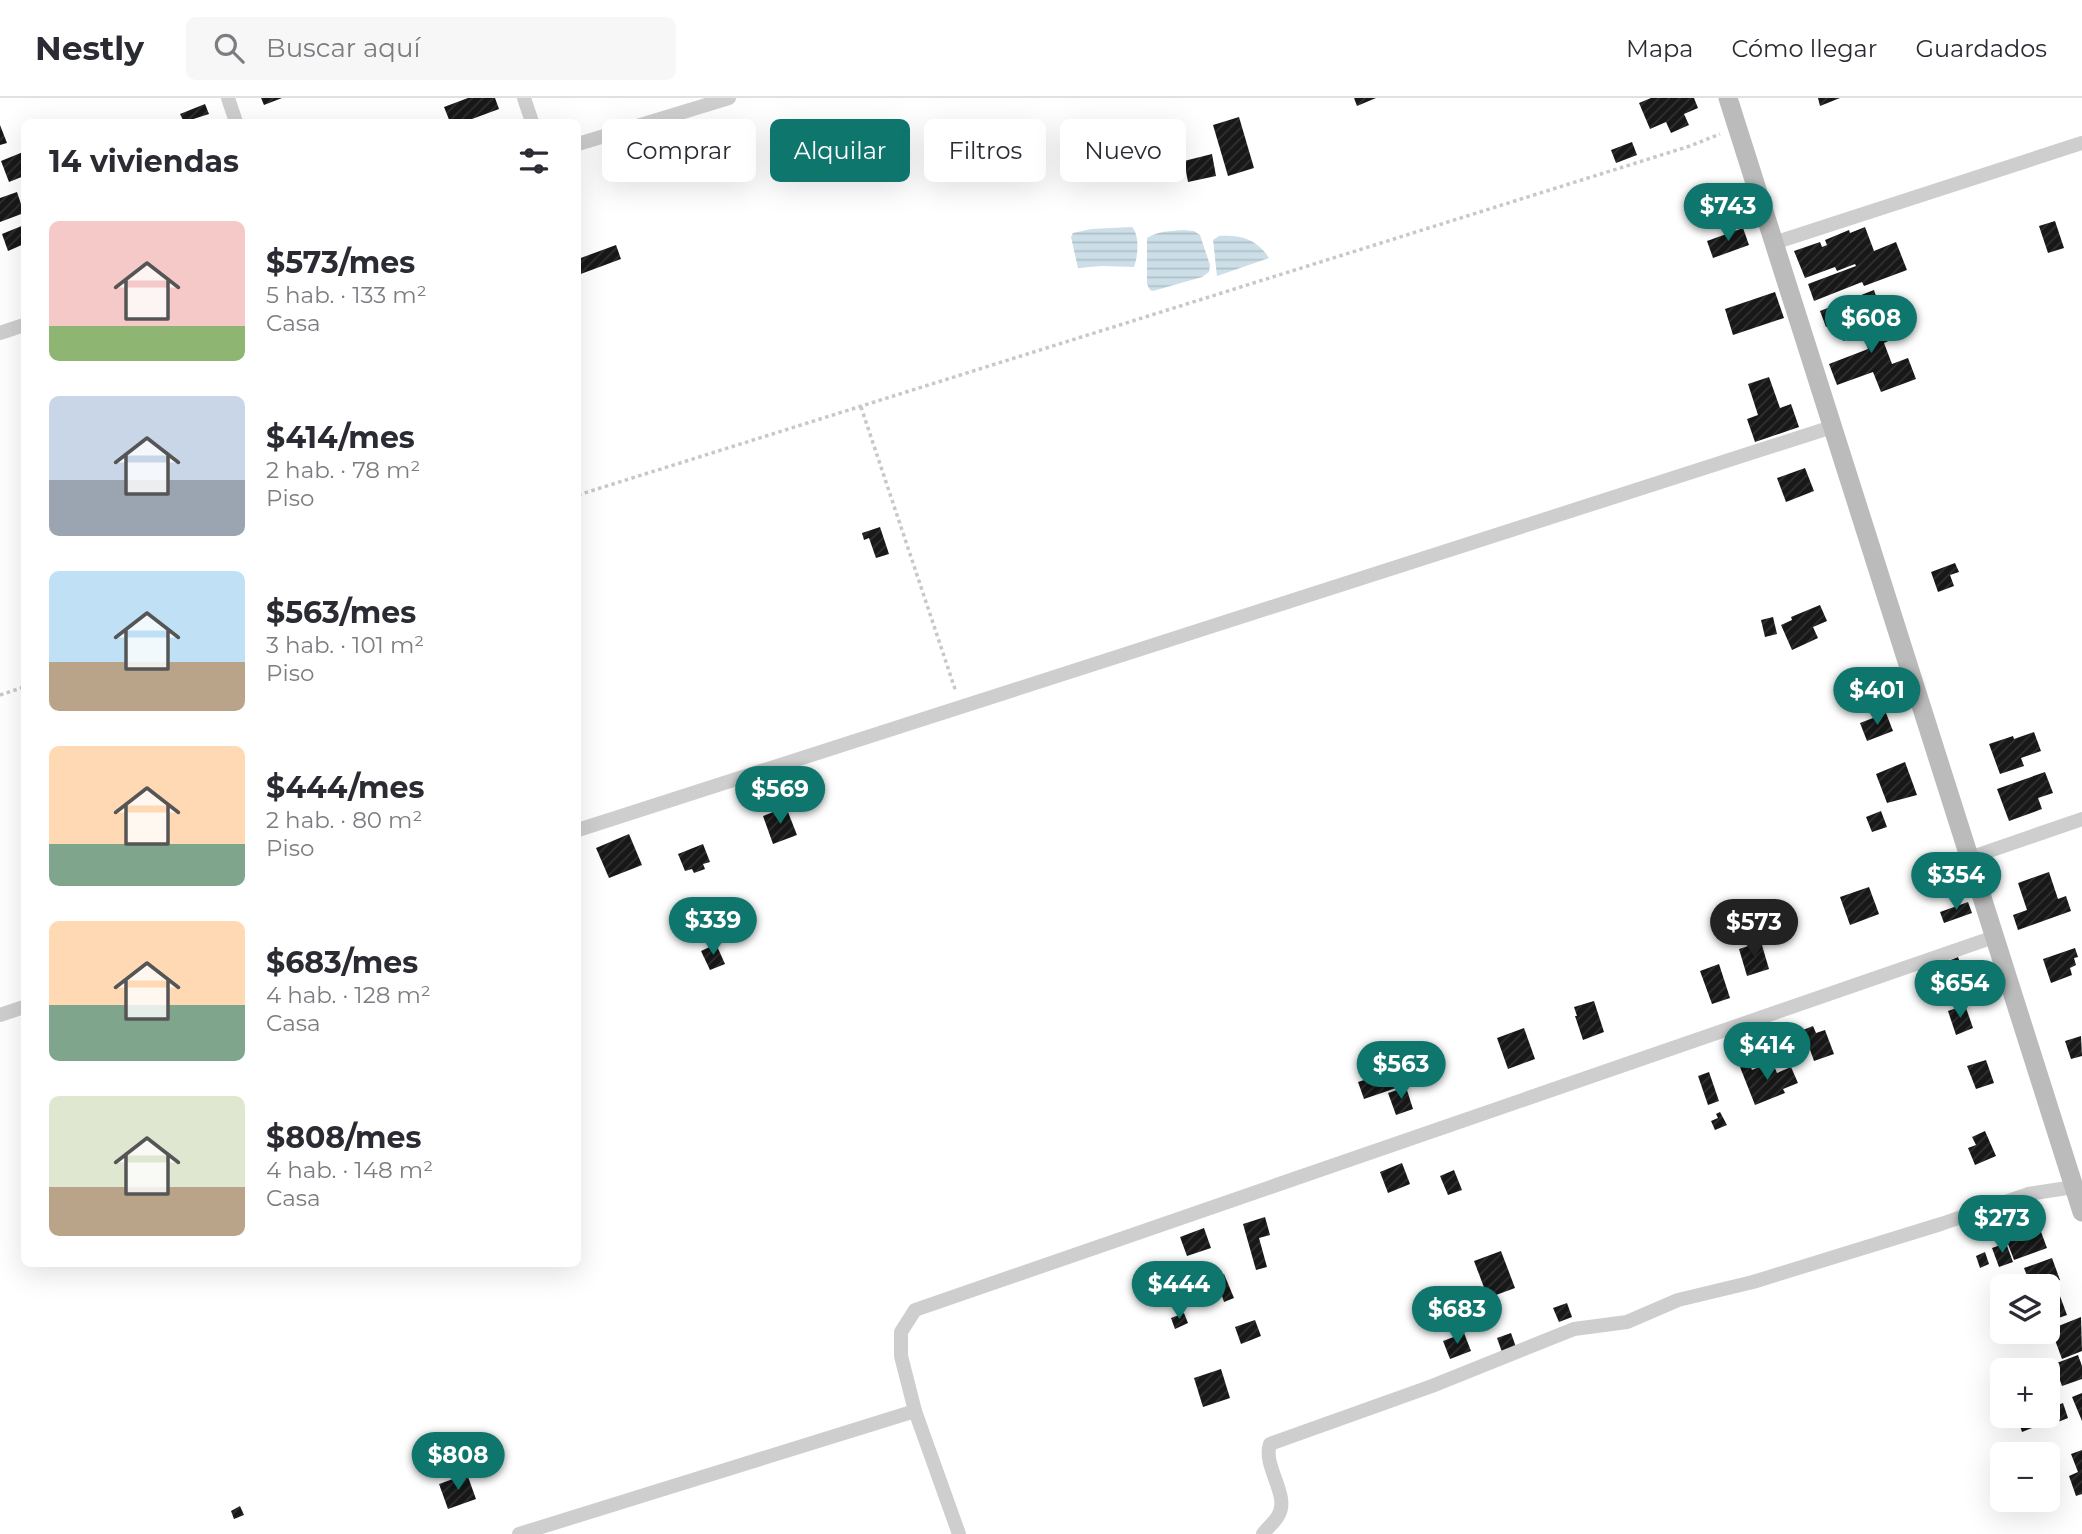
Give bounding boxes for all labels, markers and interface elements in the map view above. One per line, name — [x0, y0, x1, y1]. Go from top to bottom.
search box — [186, 17, 676, 80]
text: Nestly — [35, 28, 144, 68]
icon: search — [210, 29, 248, 67]
text: Buscar aquí — [266, 32, 420, 64]
text: Mapa — [1626, 34, 1693, 63]
text: Cómo llegar — [1731, 34, 1877, 63]
text: Guardados — [1915, 34, 2047, 63]
chip: Comprar — [602, 119, 756, 182]
chip: Alquilar — [770, 119, 910, 182]
chip: Filtros — [924, 119, 1046, 182]
chip: Nuevo — [1060, 119, 1186, 182]
icon: filters — [515, 142, 553, 180]
text: 14 viviendas — [49, 143, 239, 180]
pin: $743 — [1687, 184, 1769, 243]
text: $743 — [1700, 192, 1756, 220]
text: $573/mes — [266, 244, 415, 281]
icon: home — [105, 249, 189, 333]
text: 5 hab. · 133 m² — [266, 281, 427, 309]
pin: $608 — [1830, 296, 1912, 355]
text: $608 — [1841, 304, 1901, 332]
text: Casa — [266, 309, 321, 337]
text: $414/mes — [266, 419, 415, 456]
icon: home — [105, 424, 189, 508]
text: 2 hab. · 78 m² — [266, 456, 420, 484]
text: Piso — [266, 484, 314, 512]
text: $563/mes — [266, 594, 416, 631]
icon: home — [105, 599, 189, 683]
text: 3 hab. · 101 m² — [266, 631, 424, 659]
text: Piso — [266, 659, 314, 687]
pin: $401 — [1836, 668, 1918, 727]
text: $401 — [1849, 676, 1905, 704]
pin: $569 — [739, 766, 821, 826]
text: $444/mes — [266, 769, 424, 806]
icon: home — [105, 774, 189, 858]
text: $569 — [751, 775, 809, 803]
text: 2 hab. · 80 m² — [266, 806, 422, 834]
text: Piso — [266, 834, 314, 862]
pin: $354 — [1915, 852, 1997, 912]
text: $354 — [1927, 861, 1985, 889]
pin: $339 — [672, 898, 754, 957]
pin: $573 — [1713, 900, 1795, 959]
text: $339 — [685, 906, 741, 934]
text: $573 — [1726, 908, 1782, 936]
text: $683/mes — [266, 944, 418, 981]
icon: home — [105, 949, 189, 1033]
pin: $654 — [1919, 960, 2001, 1020]
text: $654 — [1931, 969, 1989, 997]
text: 4 hab. · 128 m² — [266, 981, 431, 1009]
text: Casa — [266, 1009, 321, 1037]
pin: $414 — [1726, 1023, 1808, 1082]
text: $414 — [1739, 1031, 1795, 1059]
pin: $563 — [1360, 1042, 1442, 1101]
text: $563 — [1373, 1050, 1429, 1078]
text: $808/mes — [266, 1119, 421, 1156]
icon: home — [105, 1124, 189, 1208]
text: 4 hab. · 148 m² — [266, 1156, 433, 1184]
text: Casa — [266, 1184, 321, 1212]
pin: $273 — [1961, 1196, 2043, 1255]
text: $273 — [1974, 1204, 2030, 1232]
pin: $444 — [1138, 1262, 1220, 1321]
text: $444 — [1148, 1270, 1210, 1298]
map controls — [1990, 1274, 2060, 1512]
button: layers — [1990, 1274, 2060, 1344]
pin: $683 — [1416, 1286, 1498, 1346]
text: $683 — [1428, 1295, 1486, 1323]
button: + — [1990, 1358, 2060, 1428]
pin: $808 — [417, 1432, 499, 1492]
text: $808 — [428, 1441, 488, 1469]
button: − — [1990, 1442, 2060, 1512]

